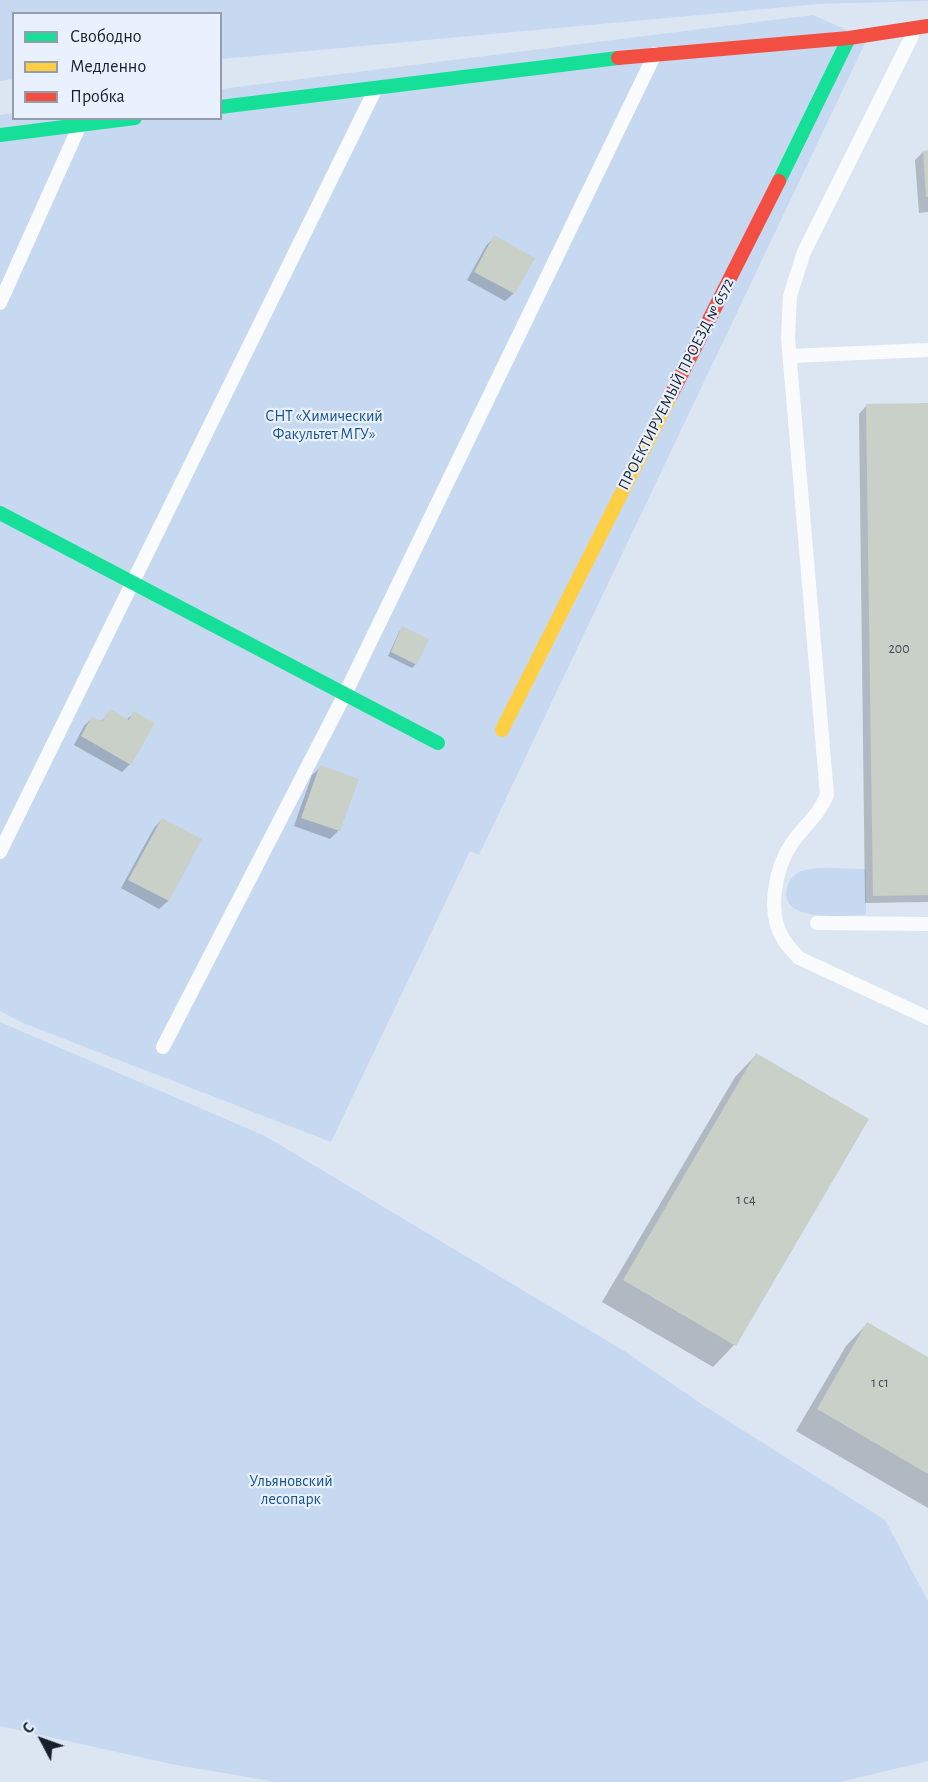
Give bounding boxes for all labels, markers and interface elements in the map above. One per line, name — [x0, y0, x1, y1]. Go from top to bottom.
legend — [12, 12, 222, 120]
text: Свободно — [70, 28, 142, 46]
text: Медленно — [70, 58, 146, 76]
text: Пробка — [70, 88, 125, 106]
street label: ПРОЕКТИРУЕМЫЙ ПРОЕЗД № 6572 — [614, 275, 738, 493]
park label: СНТ «Химический Факультет МГУ» — [265, 406, 383, 444]
house number: 200 — [888, 641, 910, 657]
house number: 1 с4 — [736, 1192, 756, 1208]
house number: 1 с1 — [871, 1375, 889, 1391]
park label: Ульяновский лесопарк — [249, 1471, 333, 1509]
north arrow — [12, 1710, 72, 1770]
text: С — [19, 1720, 37, 1737]

